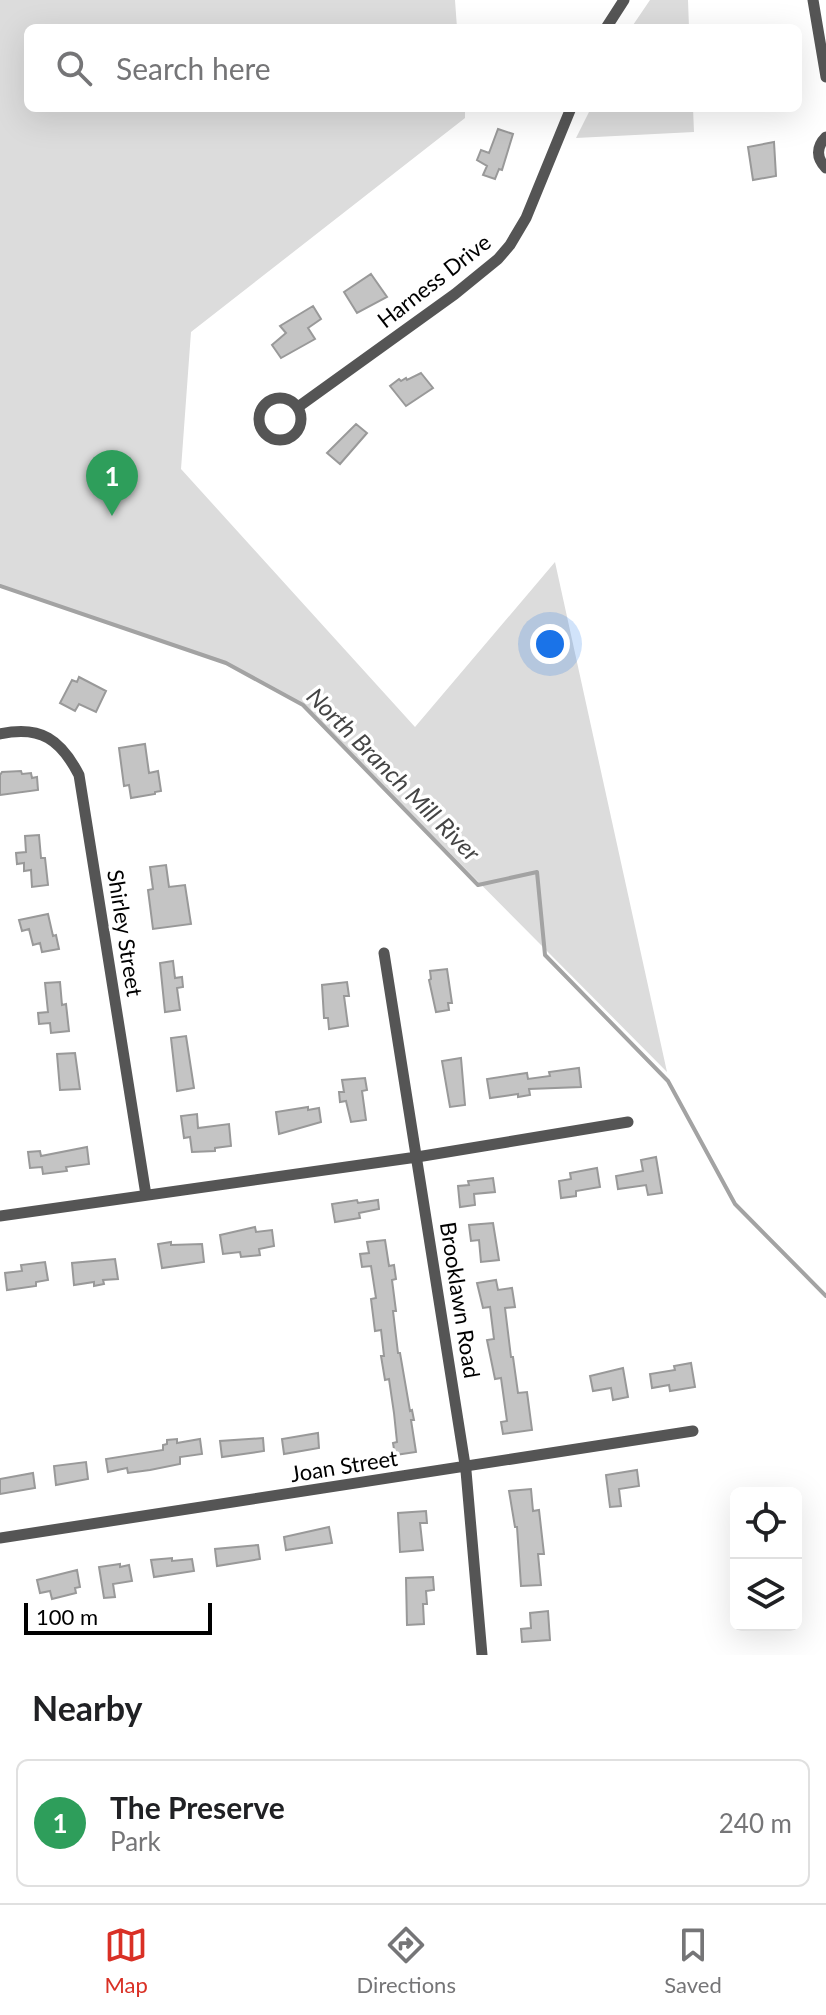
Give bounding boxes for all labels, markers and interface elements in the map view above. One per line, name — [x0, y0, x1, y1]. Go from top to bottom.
search box — [24, 24, 802, 112]
icon: search — [52, 46, 96, 90]
text: Search here — [116, 50, 271, 86]
street label: Harness Drive — [372, 228, 496, 333]
pin: 1 — [86, 450, 138, 516]
your location — [530, 624, 570, 664]
water label: North Branch Mill River — [301, 681, 487, 867]
street label: Shirley Street — [102, 867, 149, 998]
street label: Brooklawn Road — [435, 1220, 486, 1380]
street label: Joan Street — [288, 1444, 400, 1487]
map controls — [730, 1487, 802, 1631]
button: locate — [730, 1487, 802, 1559]
button: layers — [730, 1559, 802, 1631]
scale bar — [24, 1599, 212, 1635]
text: 100 m — [36, 1603, 98, 1630]
text: Nearby — [32, 1687, 143, 1728]
text: The Preserve — [110, 1789, 285, 1825]
text: 1 — [52, 1807, 68, 1839]
text: 240 m — [719, 1807, 792, 1839]
text: Park — [110, 1825, 161, 1857]
tab: Map — [104, 1923, 148, 1998]
tab: Directions — [357, 1923, 456, 1998]
tab: Saved — [664, 1923, 722, 1998]

